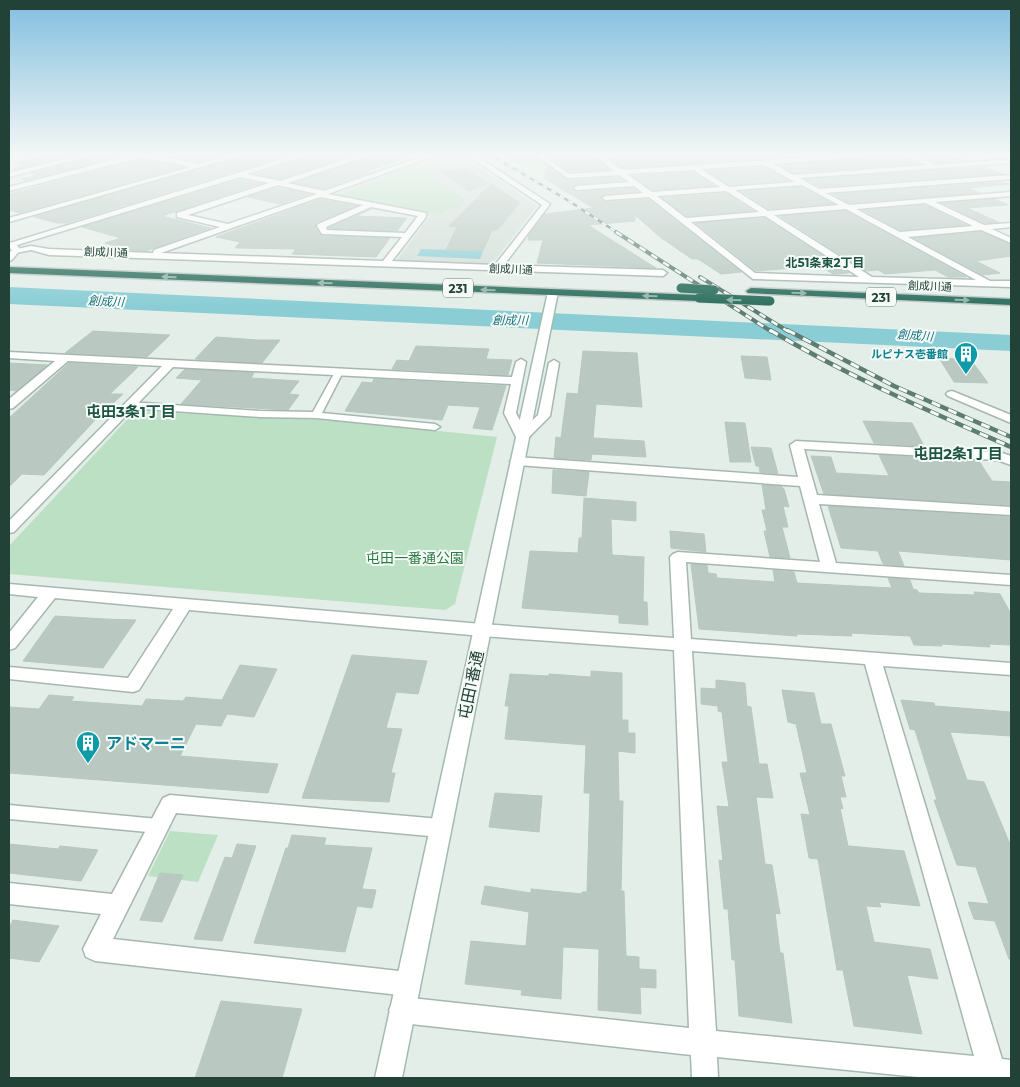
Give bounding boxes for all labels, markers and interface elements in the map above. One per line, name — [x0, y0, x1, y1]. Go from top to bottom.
street label: 創成川通 — [84, 244, 128, 260]
district label: 北51条東2丁目 — [786, 255, 864, 270]
street label: 創成川通 — [489, 261, 533, 277]
one-way arrow — [161, 272, 177, 280]
road number: 231 — [443, 278, 473, 298]
street label: 創成川通 — [908, 278, 952, 294]
one-way arrow — [317, 279, 333, 287]
one-way arrow — [479, 285, 495, 293]
road number: 231 — [866, 288, 896, 306]
one-way arrow — [792, 289, 808, 297]
one-way arrow — [642, 292, 658, 300]
water label: 創成川 — [88, 293, 126, 310]
one-way arrow — [726, 295, 742, 303]
one-way arrow — [954, 296, 970, 304]
water label: 創成川 — [492, 312, 530, 328]
water label: 創成川 — [897, 326, 935, 344]
building icon: ルピナス壱番館 — [953, 341, 979, 375]
place label: ルピナス壱番館 — [871, 347, 948, 361]
district label: 屯田3条1丁目 — [86, 402, 176, 421]
district label: 屯田2条1丁目 — [913, 444, 1003, 463]
park label: 屯田一番通公園 — [366, 549, 464, 567]
street label: 屯田1番通 — [454, 649, 488, 721]
building icon: アドマーニ — [75, 730, 101, 764]
place label: アドマーニ — [106, 734, 186, 753]

